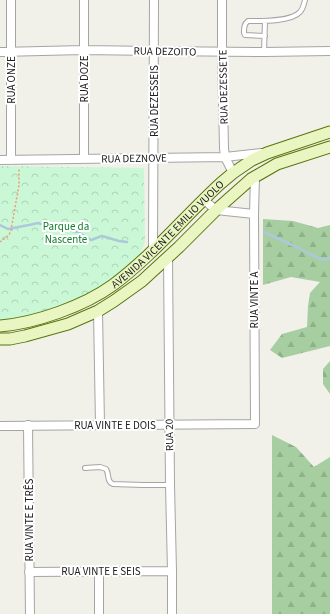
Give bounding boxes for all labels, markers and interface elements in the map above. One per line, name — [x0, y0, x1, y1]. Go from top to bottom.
street label: RUA DEZOITO — [133, 43, 197, 60]
street label: RUA DEZESSETE — [215, 49, 232, 124]
street label: RUA DOZE — [77, 55, 92, 102]
street label: RUA ONZE — [4, 56, 19, 104]
street label: RUA DEZESSEIS — [147, 65, 162, 137]
street label: RUA DEZNOVE — [101, 150, 167, 167]
street label: AVENIDA VICENTE EMILIO VUOLO — [108, 177, 227, 292]
park label: Parque da Nascente — [43, 219, 89, 247]
street label: RUA VINTE A — [247, 272, 262, 328]
street label: RUA VINTE E DOIS — [74, 418, 156, 433]
street label: RUA 20 — [162, 419, 177, 451]
street label: RUA VINTE E TRÊS — [22, 479, 37, 561]
street label: RUA VINTE E SEIS — [61, 564, 141, 579]

